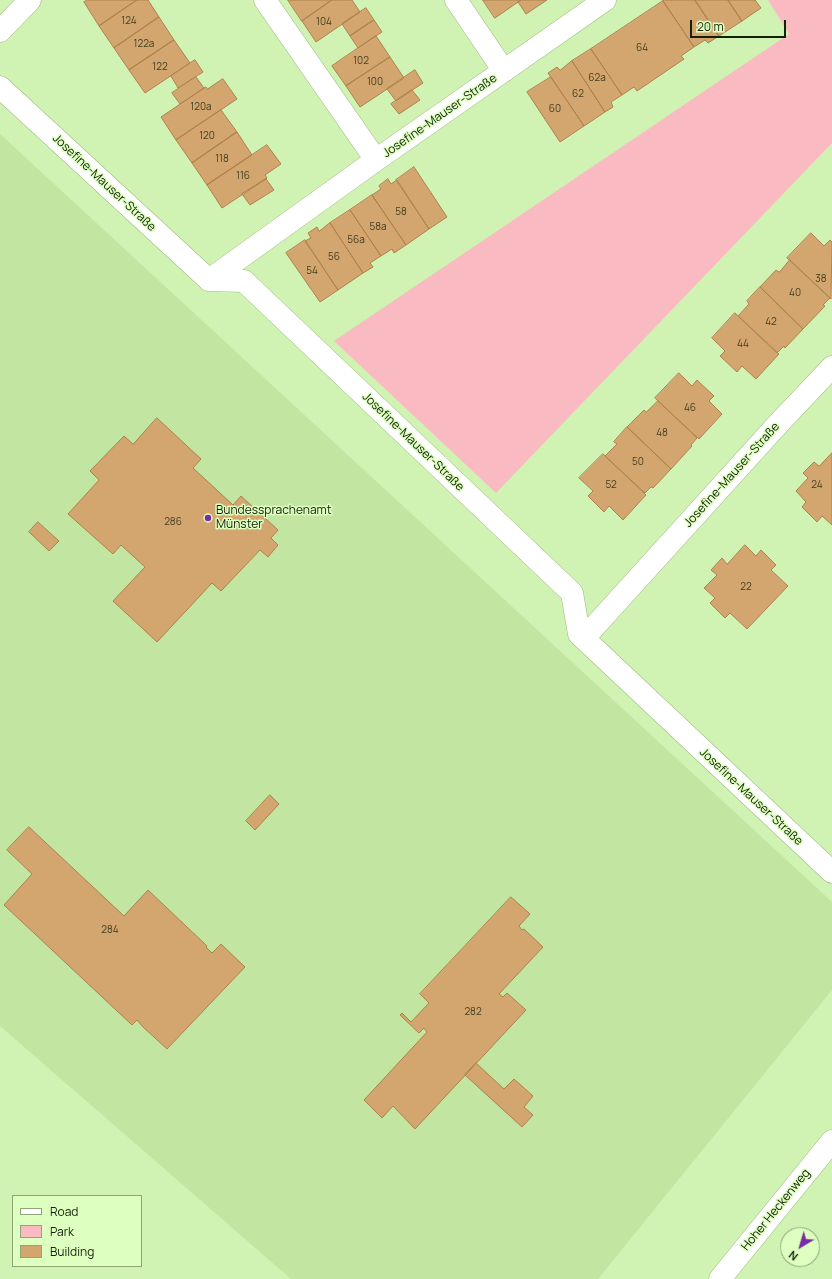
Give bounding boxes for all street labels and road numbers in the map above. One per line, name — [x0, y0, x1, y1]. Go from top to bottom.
street label: Josefine-Mauser-Straße — [380, 71, 500, 161]
street label: Josefine-Mauser-Straße — [49, 131, 159, 235]
street label: Josefine-Mauser-Straße — [359, 390, 467, 494]
street label: Josefine-Mauser-Straße — [681, 420, 783, 530]
street label: Josefine-Mauser-Straße — [696, 745, 806, 849]
street label: Hoher Heckenweg — [739, 1166, 813, 1254]

